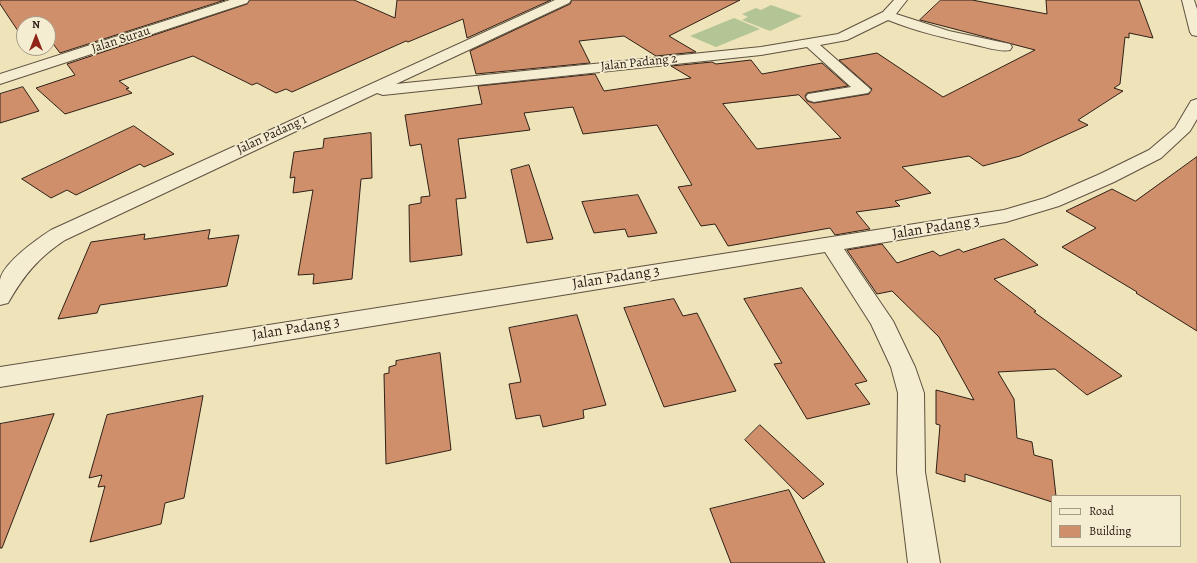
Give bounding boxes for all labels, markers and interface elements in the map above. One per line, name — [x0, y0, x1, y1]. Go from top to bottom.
north arrow — [16, 16, 56, 56]
text: N — [32, 17, 40, 32]
street label: Jalan Surau — [90, 23, 152, 57]
street label: Jalan Padang 2 — [600, 51, 678, 75]
street label: Jalan Padang 1 — [234, 112, 310, 158]
street label: Jalan Padang 3 — [891, 212, 981, 244]
street label: Jalan Padang 3 — [571, 262, 661, 294]
street label: Jalan Padang 3 — [251, 313, 341, 345]
legend — [1051, 495, 1181, 547]
text: Road — [1089, 503, 1114, 519]
text: Building — [1089, 523, 1131, 539]

